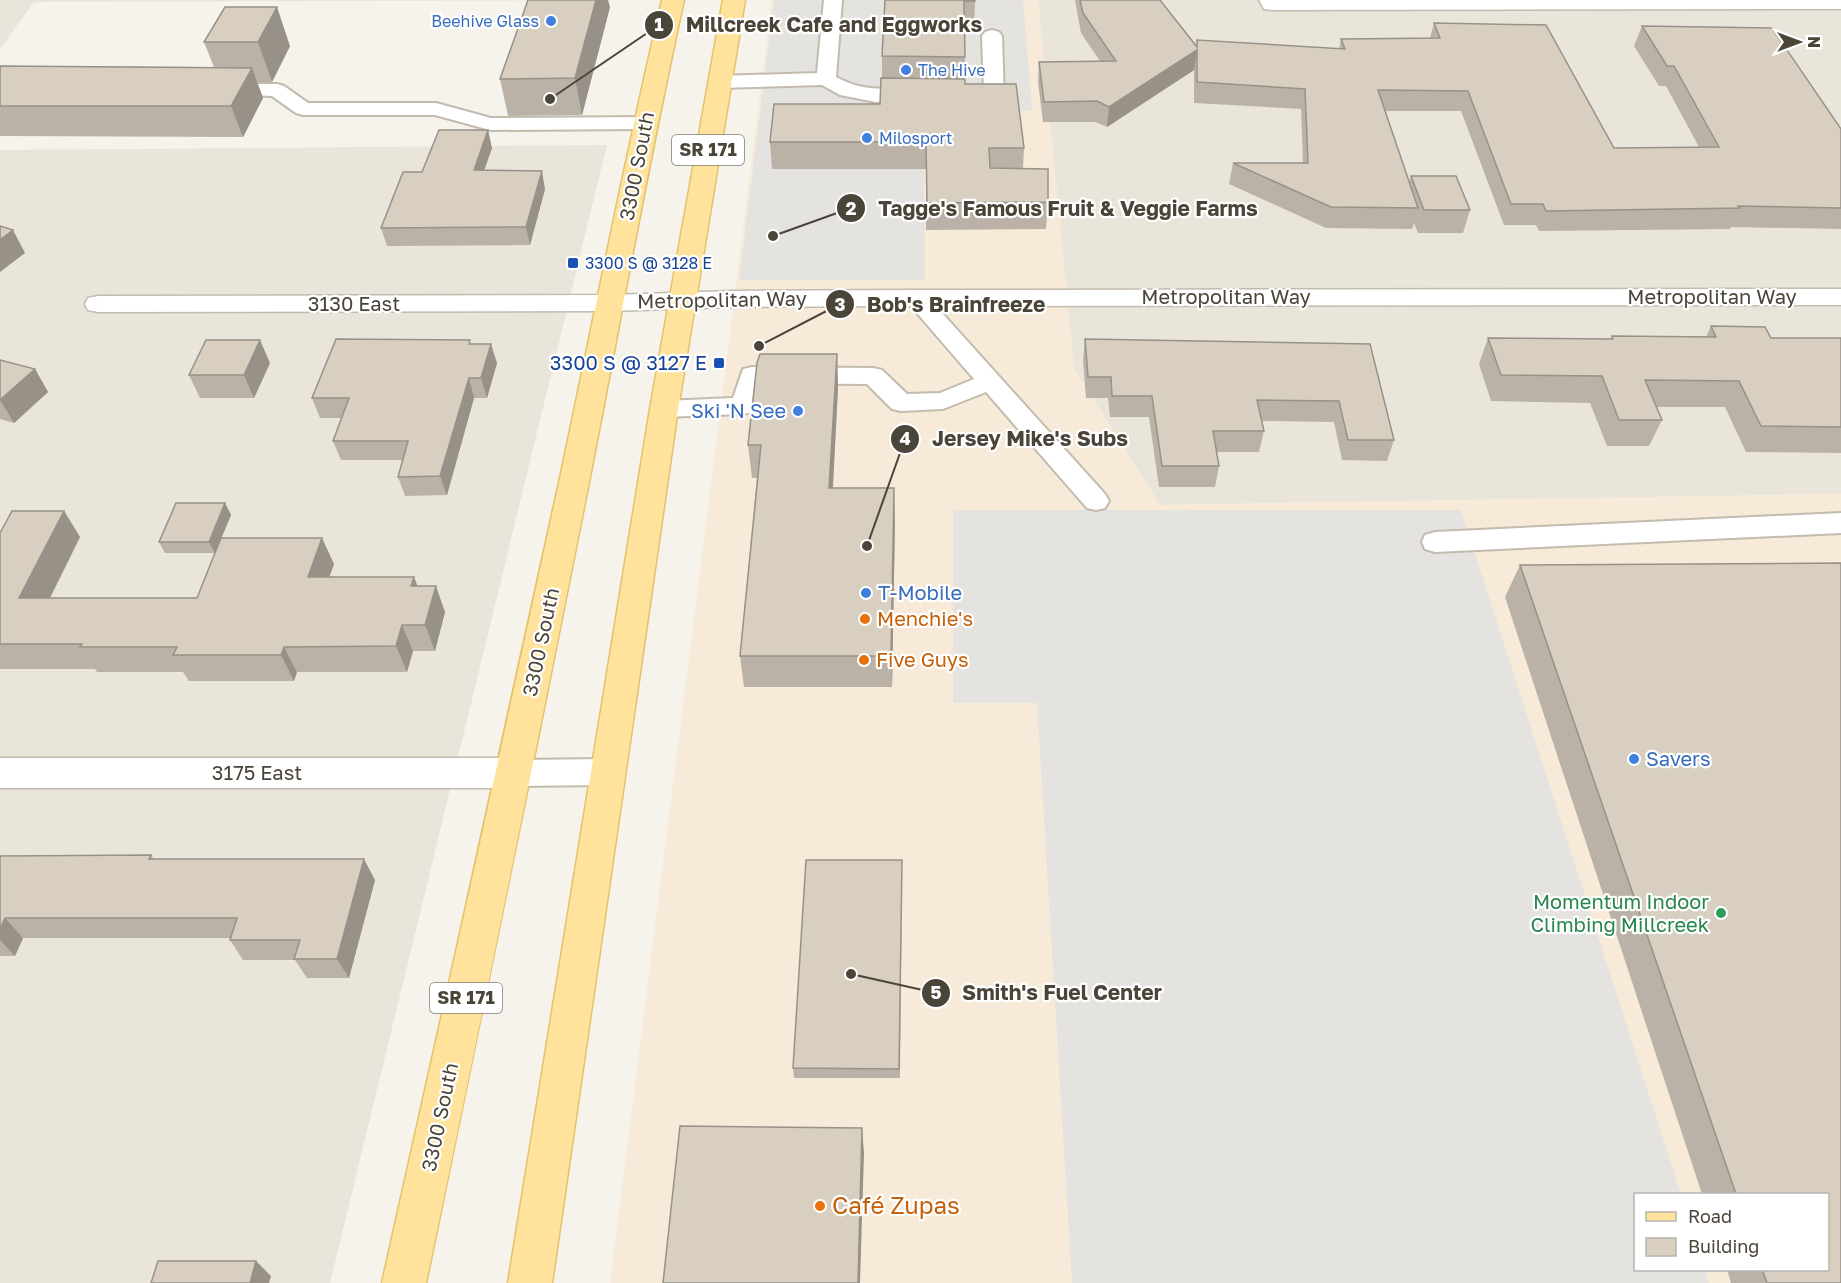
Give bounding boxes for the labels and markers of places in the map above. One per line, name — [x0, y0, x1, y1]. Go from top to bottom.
callout: Millcreek Cafe and Eggworks — [644, 6, 995, 45]
place label: Beehive Glass — [431, 11, 539, 31]
marker: Beehive Glass — [544, 14, 558, 28]
place label: The Hive — [918, 60, 985, 80]
marker: The Hive — [899, 63, 913, 77]
place label: Milosport — [879, 128, 953, 148]
marker: Milosport — [860, 131, 874, 145]
callout: Tagge's Famous Fruit & Veggie Farms — [836, 189, 1270, 228]
place label: 3300 S @ 3128 E — [585, 253, 712, 273]
marker: 3300 S @ 3128 E — [566, 256, 580, 270]
callout: Bob's Brainfreeze — [825, 285, 1058, 324]
place label: 3300 S @ 3127 E — [550, 350, 707, 374]
marker: 3300 S @ 3127 E — [712, 356, 726, 370]
place label: Ski 'N See — [691, 398, 786, 422]
marker: Ski 'N See — [791, 404, 805, 418]
callout: Jersey Mike's Subs — [890, 420, 1140, 459]
place label: T-Mobile — [878, 580, 962, 604]
marker: T-Mobile — [859, 586, 873, 600]
place label: Menchie's — [877, 606, 973, 630]
marker: Menchie's — [858, 612, 872, 626]
place label: Five Guys — [876, 647, 969, 671]
marker: Five Guys — [857, 653, 871, 667]
place label: Savers — [1646, 746, 1711, 770]
marker: Savers — [1627, 752, 1641, 766]
place label: Momentum Indoor Climbing Millcreek — [1531, 889, 1709, 936]
marker: Momentum Indoor Climbing Millcreek — [1714, 906, 1728, 920]
callout: Smith's Fuel Center — [921, 973, 1174, 1012]
place label: Café Zupas — [832, 1190, 960, 1219]
marker: Café Zupas — [813, 1199, 827, 1213]

